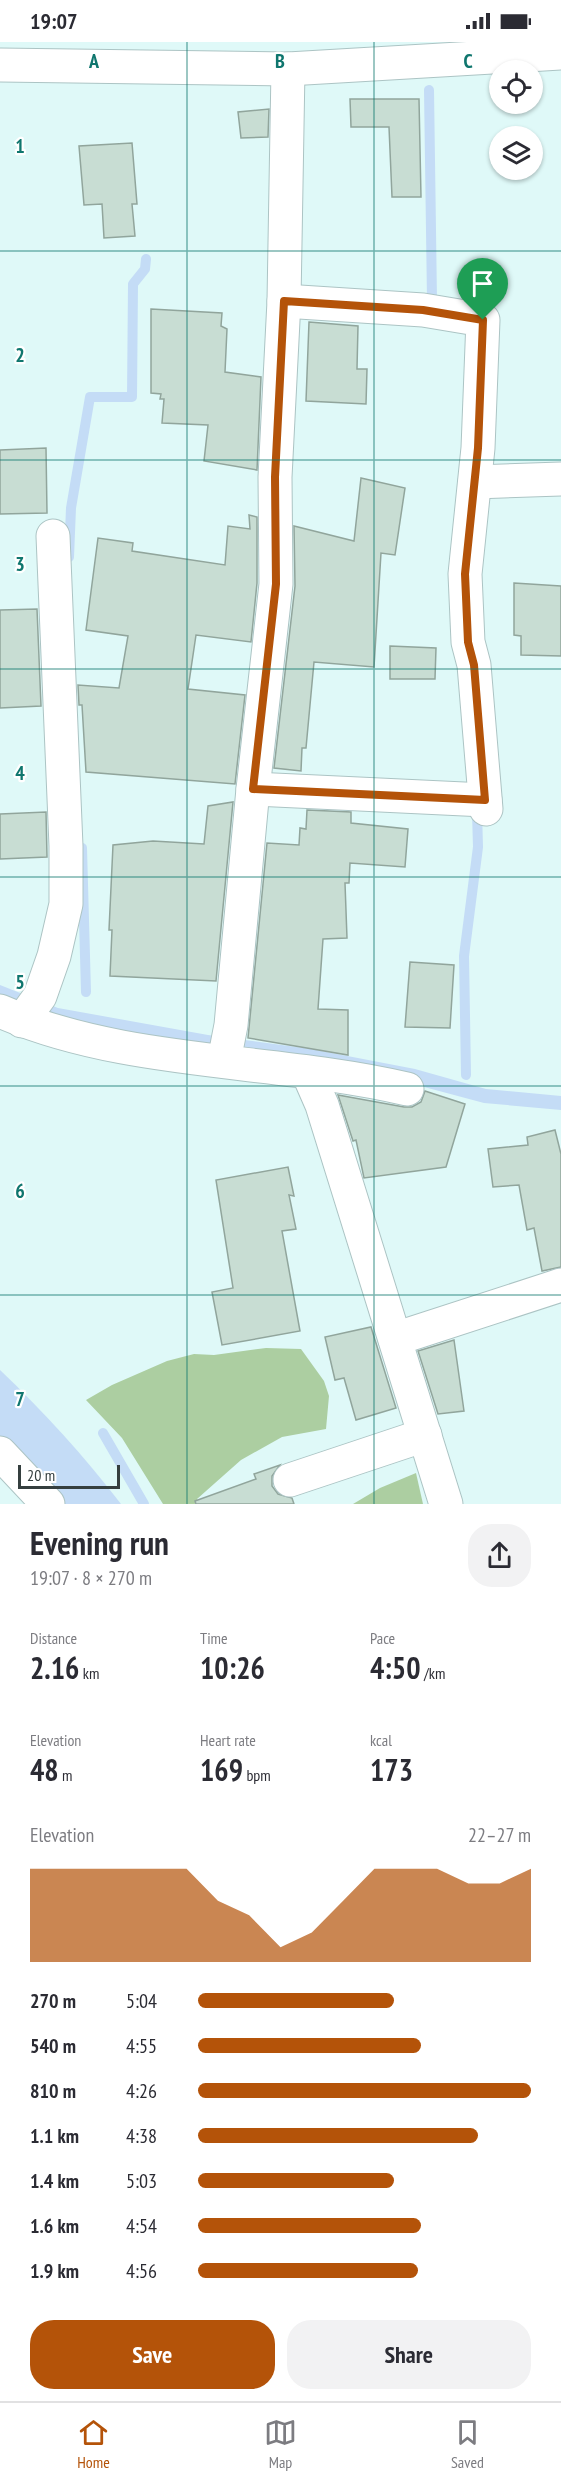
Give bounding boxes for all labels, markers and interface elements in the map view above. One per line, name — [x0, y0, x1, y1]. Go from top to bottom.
text: 19:07 — [30, 7, 78, 35]
text: A — [88, 48, 100, 74]
text: B — [275, 48, 285, 74]
text: C — [463, 48, 473, 74]
map controls — [489, 60, 543, 180]
button: locate — [489, 60, 543, 114]
button: layers — [489, 126, 543, 180]
text: 1 — [15, 133, 25, 159]
pin — [457, 258, 508, 320]
icon: arrive — [466, 267, 499, 300]
text: 2 — [15, 342, 25, 368]
text: 3 — [15, 551, 25, 577]
text: 4 — [15, 760, 25, 786]
text: 5 — [15, 969, 25, 995]
text: 6 — [15, 1178, 25, 1204]
text: 7 — [15, 1386, 25, 1412]
scale bar — [18, 1462, 120, 1490]
text: 20 m — [27, 1465, 55, 1485]
text: Evening run — [30, 1521, 169, 1564]
button: share — [468, 1524, 531, 1587]
text: 19:07 · 8 × 270 m — [30, 1565, 152, 1591]
text: Distance — [30, 1628, 77, 1648]
text: Time — [200, 1628, 228, 1648]
text: Pace — [370, 1628, 395, 1648]
text: 2.16 — [30, 1648, 79, 1687]
text: 10:26 — [200, 1648, 265, 1687]
text: 4:50 — [370, 1648, 421, 1687]
text: km — [79, 1663, 99, 1683]
text: /km — [421, 1663, 445, 1683]
text: Elevation — [30, 1730, 81, 1750]
text: Heart rate — [200, 1730, 256, 1750]
text: kcal — [370, 1730, 392, 1750]
text: 48 — [30, 1750, 59, 1789]
text: 169 — [200, 1750, 243, 1789]
text: 173 — [370, 1750, 413, 1789]
text: m — [59, 1765, 73, 1785]
text: bpm — [243, 1765, 271, 1785]
text: Elevation — [30, 1822, 94, 1848]
text: 22–27 m — [468, 1822, 531, 1848]
text: 270 m — [30, 1988, 76, 2014]
text: 5:04 — [126, 1988, 157, 2014]
text: 540 m — [30, 2033, 76, 2059]
text: 4:55 — [126, 2033, 157, 2059]
text: 810 m — [30, 2078, 76, 2104]
text: 4:26 — [126, 2078, 157, 2104]
text: 1.1 km — [30, 2123, 79, 2149]
text: 4:38 — [126, 2123, 157, 2149]
text: 1.4 km — [30, 2168, 79, 2194]
text: 5:03 — [126, 2168, 157, 2194]
text: 1.6 km — [30, 2213, 79, 2239]
text: 4:54 — [126, 2213, 157, 2239]
text: 1.9 km — [30, 2258, 79, 2284]
text: 4:56 — [126, 2258, 157, 2284]
button: Save — [30, 2320, 275, 2389]
button: Share — [287, 2320, 531, 2389]
tab: Home — [77, 2416, 110, 2472]
tab: Map — [264, 2416, 297, 2472]
tab: Saved — [451, 2416, 484, 2472]

